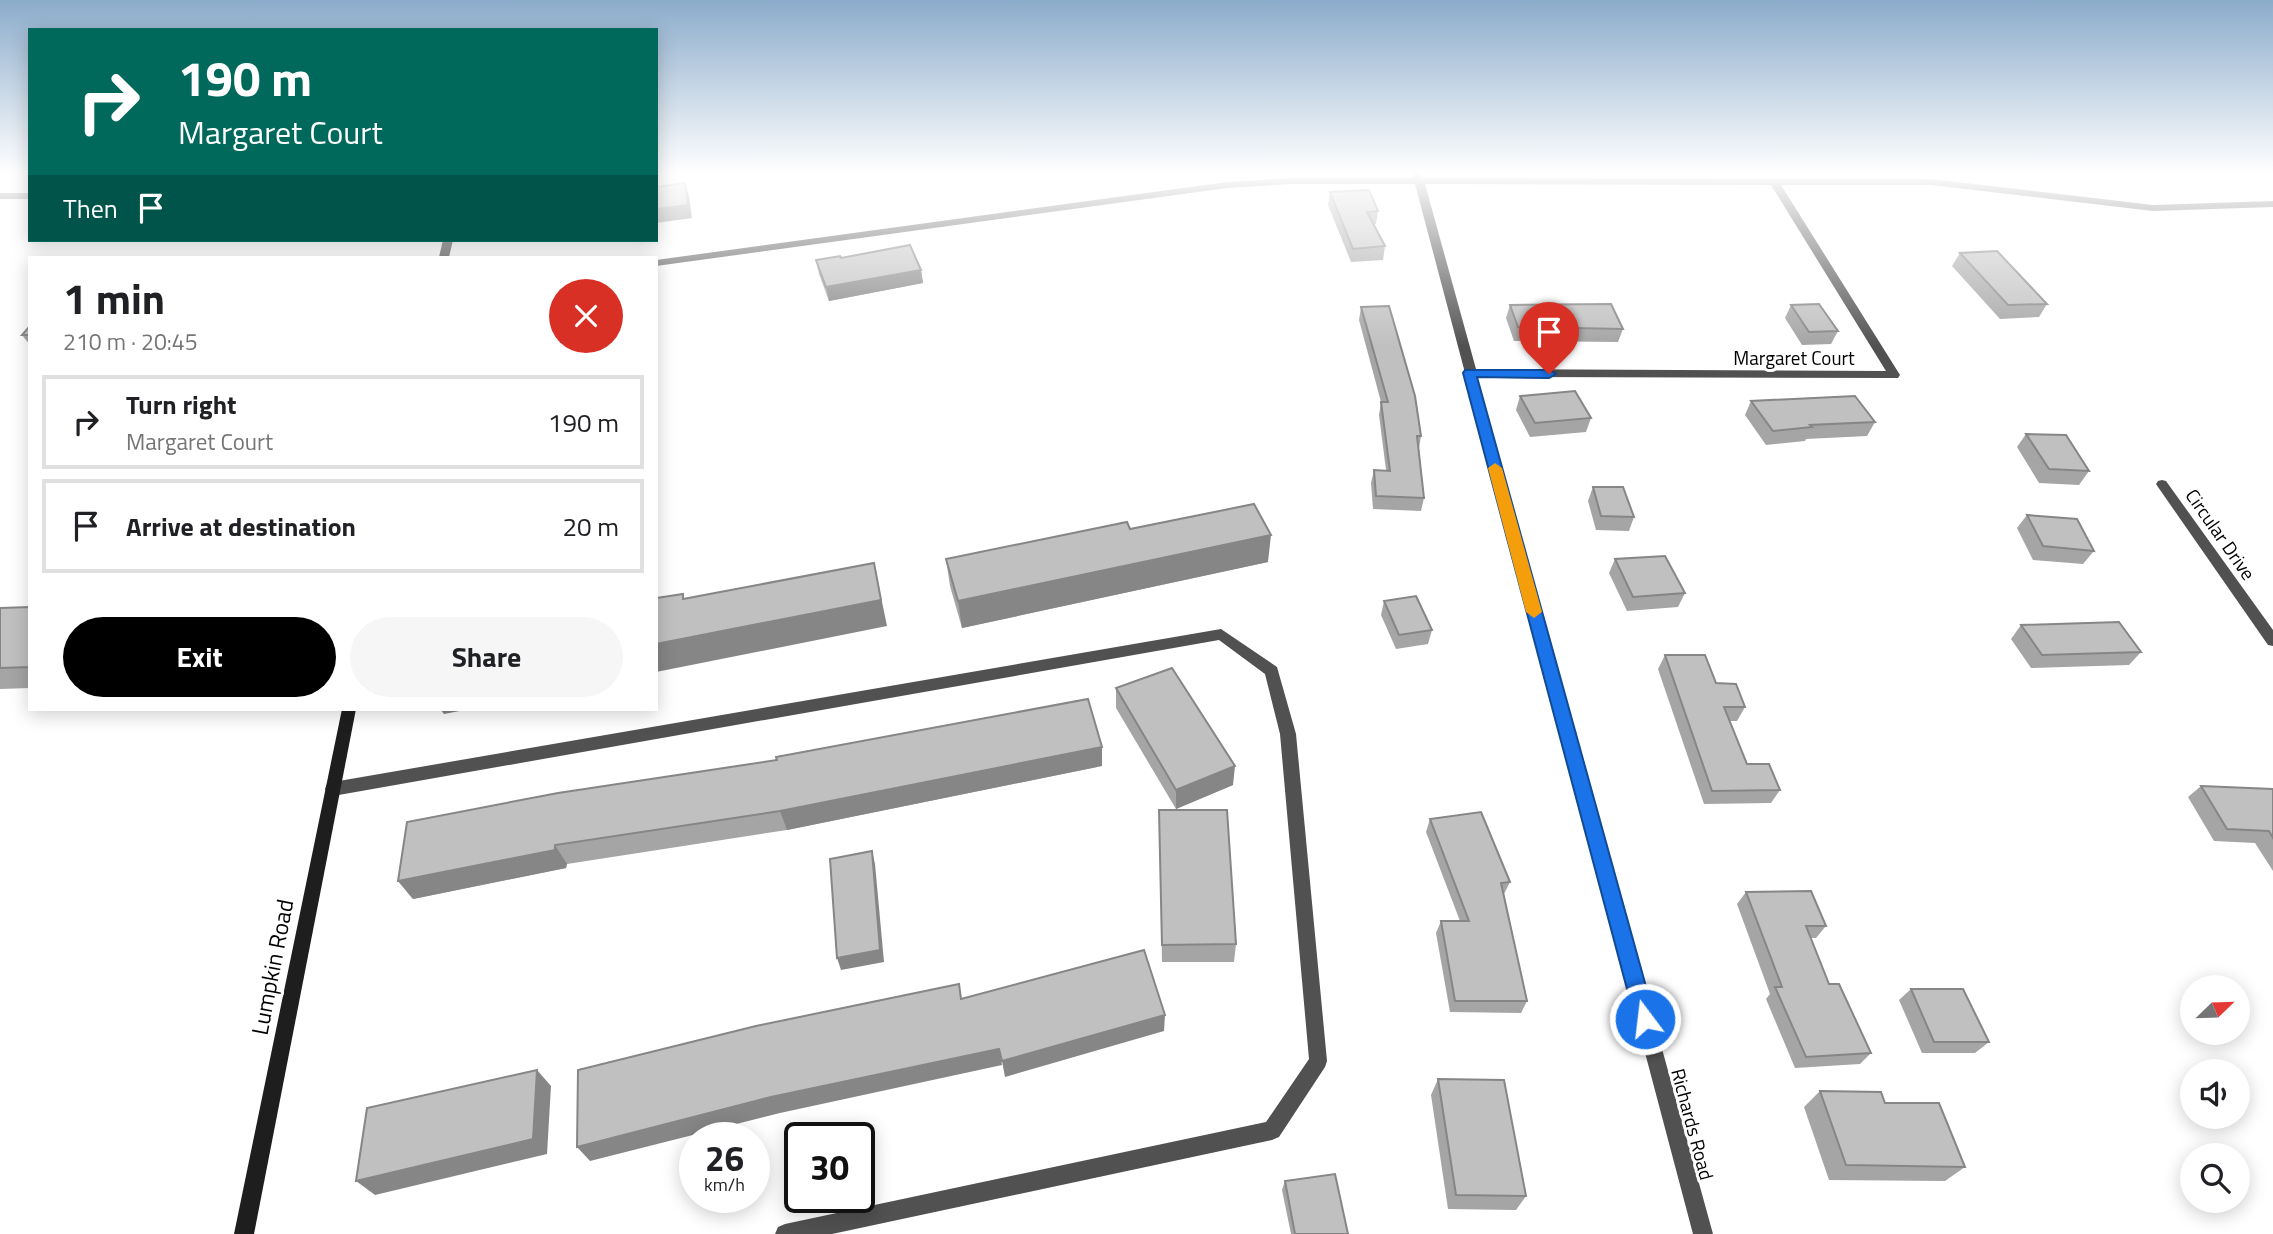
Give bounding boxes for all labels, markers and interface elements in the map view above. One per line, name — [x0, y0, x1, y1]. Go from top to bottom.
text: 190 m — [178, 40, 312, 115]
icon: right — [63, 56, 154, 147]
text: Margaret Court — [178, 108, 383, 156]
text: Then — [63, 189, 118, 228]
icon: arrive — [132, 189, 170, 227]
text: 1 min — [63, 266, 165, 330]
button: close — [549, 279, 623, 353]
pin — [1519, 302, 1579, 374]
icon: arrive — [1530, 313, 1568, 351]
text: 210 m · 20:45 — [63, 324, 198, 359]
street label: Margaret Court — [1733, 343, 1855, 372]
text: Turn right — [126, 385, 237, 424]
icon: right — [67, 403, 105, 441]
text: 190 m — [548, 403, 619, 442]
text: Margaret Court — [126, 424, 273, 459]
street label: Circular Drive — [2179, 482, 2263, 586]
icon: arrive — [67, 507, 105, 545]
text: Arrive at destination — [126, 507, 356, 546]
text: 20 m — [562, 507, 619, 546]
button: Exit — [63, 617, 336, 697]
button: Share — [350, 617, 623, 697]
street label: Lumpkin Road — [242, 896, 302, 1038]
north arrow — [2180, 975, 2250, 1045]
map controls — [2180, 975, 2250, 1213]
position arrow — [1608, 982, 1682, 1056]
button: sound — [2180, 1059, 2250, 1129]
street label: Richards Road — [1664, 1065, 1722, 1183]
speed limit sign: 30 — [784, 1122, 875, 1213]
text: 26 — [705, 1131, 744, 1185]
button: search — [2180, 1143, 2250, 1213]
text: km/h — [704, 1171, 745, 1198]

